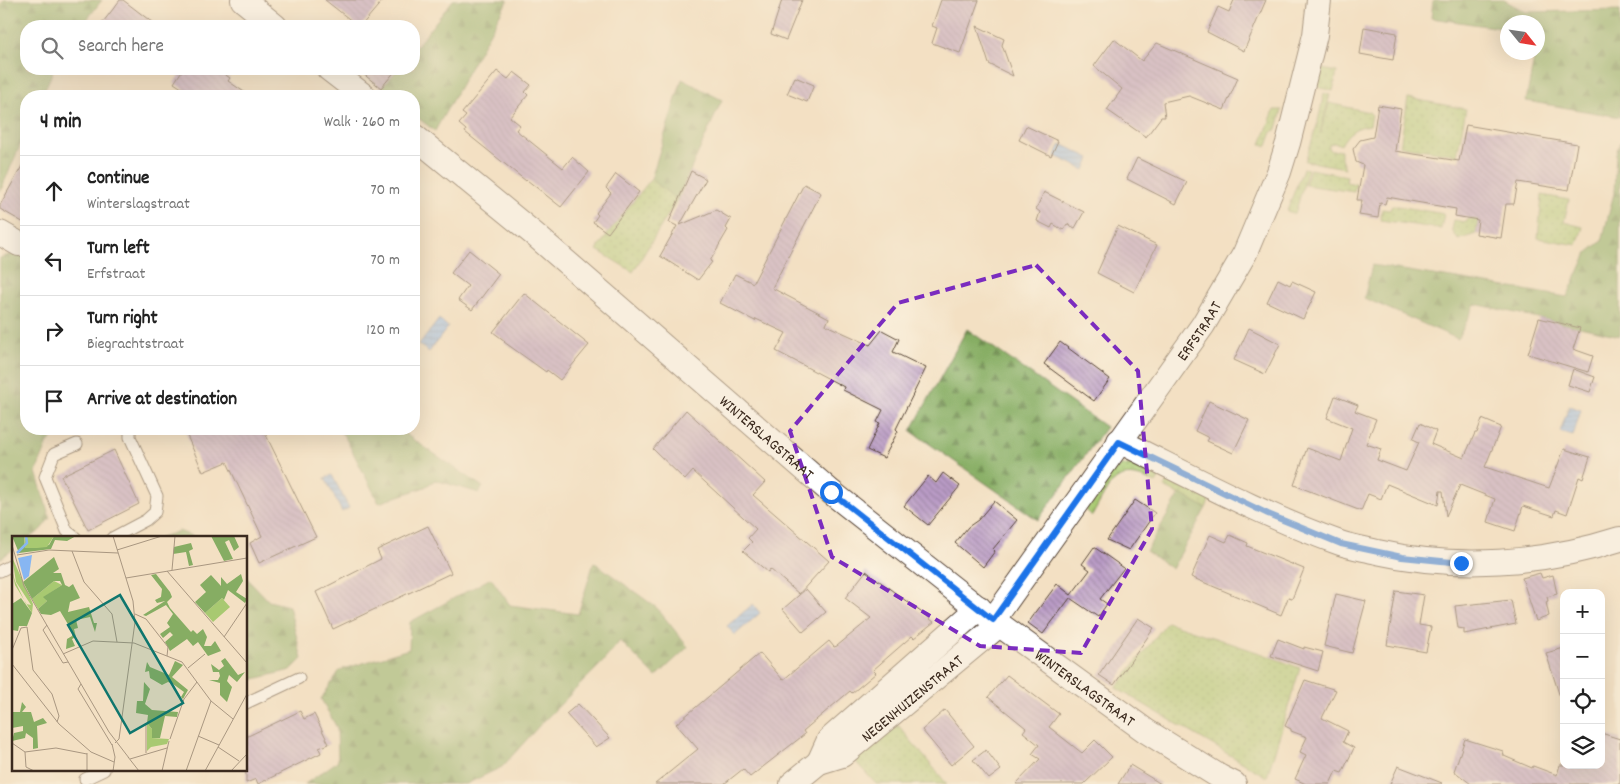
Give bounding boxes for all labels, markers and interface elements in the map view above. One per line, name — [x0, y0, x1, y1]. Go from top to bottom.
north arrow — [1500, 15, 1545, 60]
search box — [20, 20, 420, 75]
icon: search — [38, 34, 66, 62]
text: Search here — [78, 34, 164, 61]
text: 4 min — [40, 108, 82, 138]
text: Walk · 260 m — [324, 111, 400, 134]
text: Continue — [87, 166, 149, 193]
icon: ahead — [40, 177, 68, 205]
text: 70 m — [370, 179, 400, 202]
text: Winterslagstraat — [87, 193, 190, 216]
text: Turn left — [87, 236, 150, 263]
icon: left — [40, 247, 68, 275]
text: 70 m — [370, 249, 400, 272]
text: Erfstraat — [87, 263, 145, 286]
street label: ERFSTRAAT — [1172, 297, 1229, 366]
text: Turn right — [87, 306, 158, 333]
icon: right — [40, 317, 68, 345]
text: 120 m — [366, 319, 400, 342]
text: Biegrachtstraat — [87, 333, 184, 356]
icon: arrive — [40, 387, 68, 415]
text: Arrive at destination — [87, 387, 237, 414]
street label: WINTERSLAGSTRAAT — [713, 391, 819, 487]
route start — [820, 481, 843, 504]
inset map — [12, 536, 248, 772]
route end — [1450, 552, 1473, 575]
map controls — [1560, 589, 1605, 769]
button: + — [1560, 589, 1605, 634]
button: − — [1560, 634, 1605, 679]
street label: WINTERSLAGSTRAAT — [1029, 645, 1139, 734]
street label: NEGENHUIZENSTRAAT — [857, 650, 970, 749]
button: locate — [1560, 679, 1605, 724]
button: layers — [1560, 724, 1605, 769]

